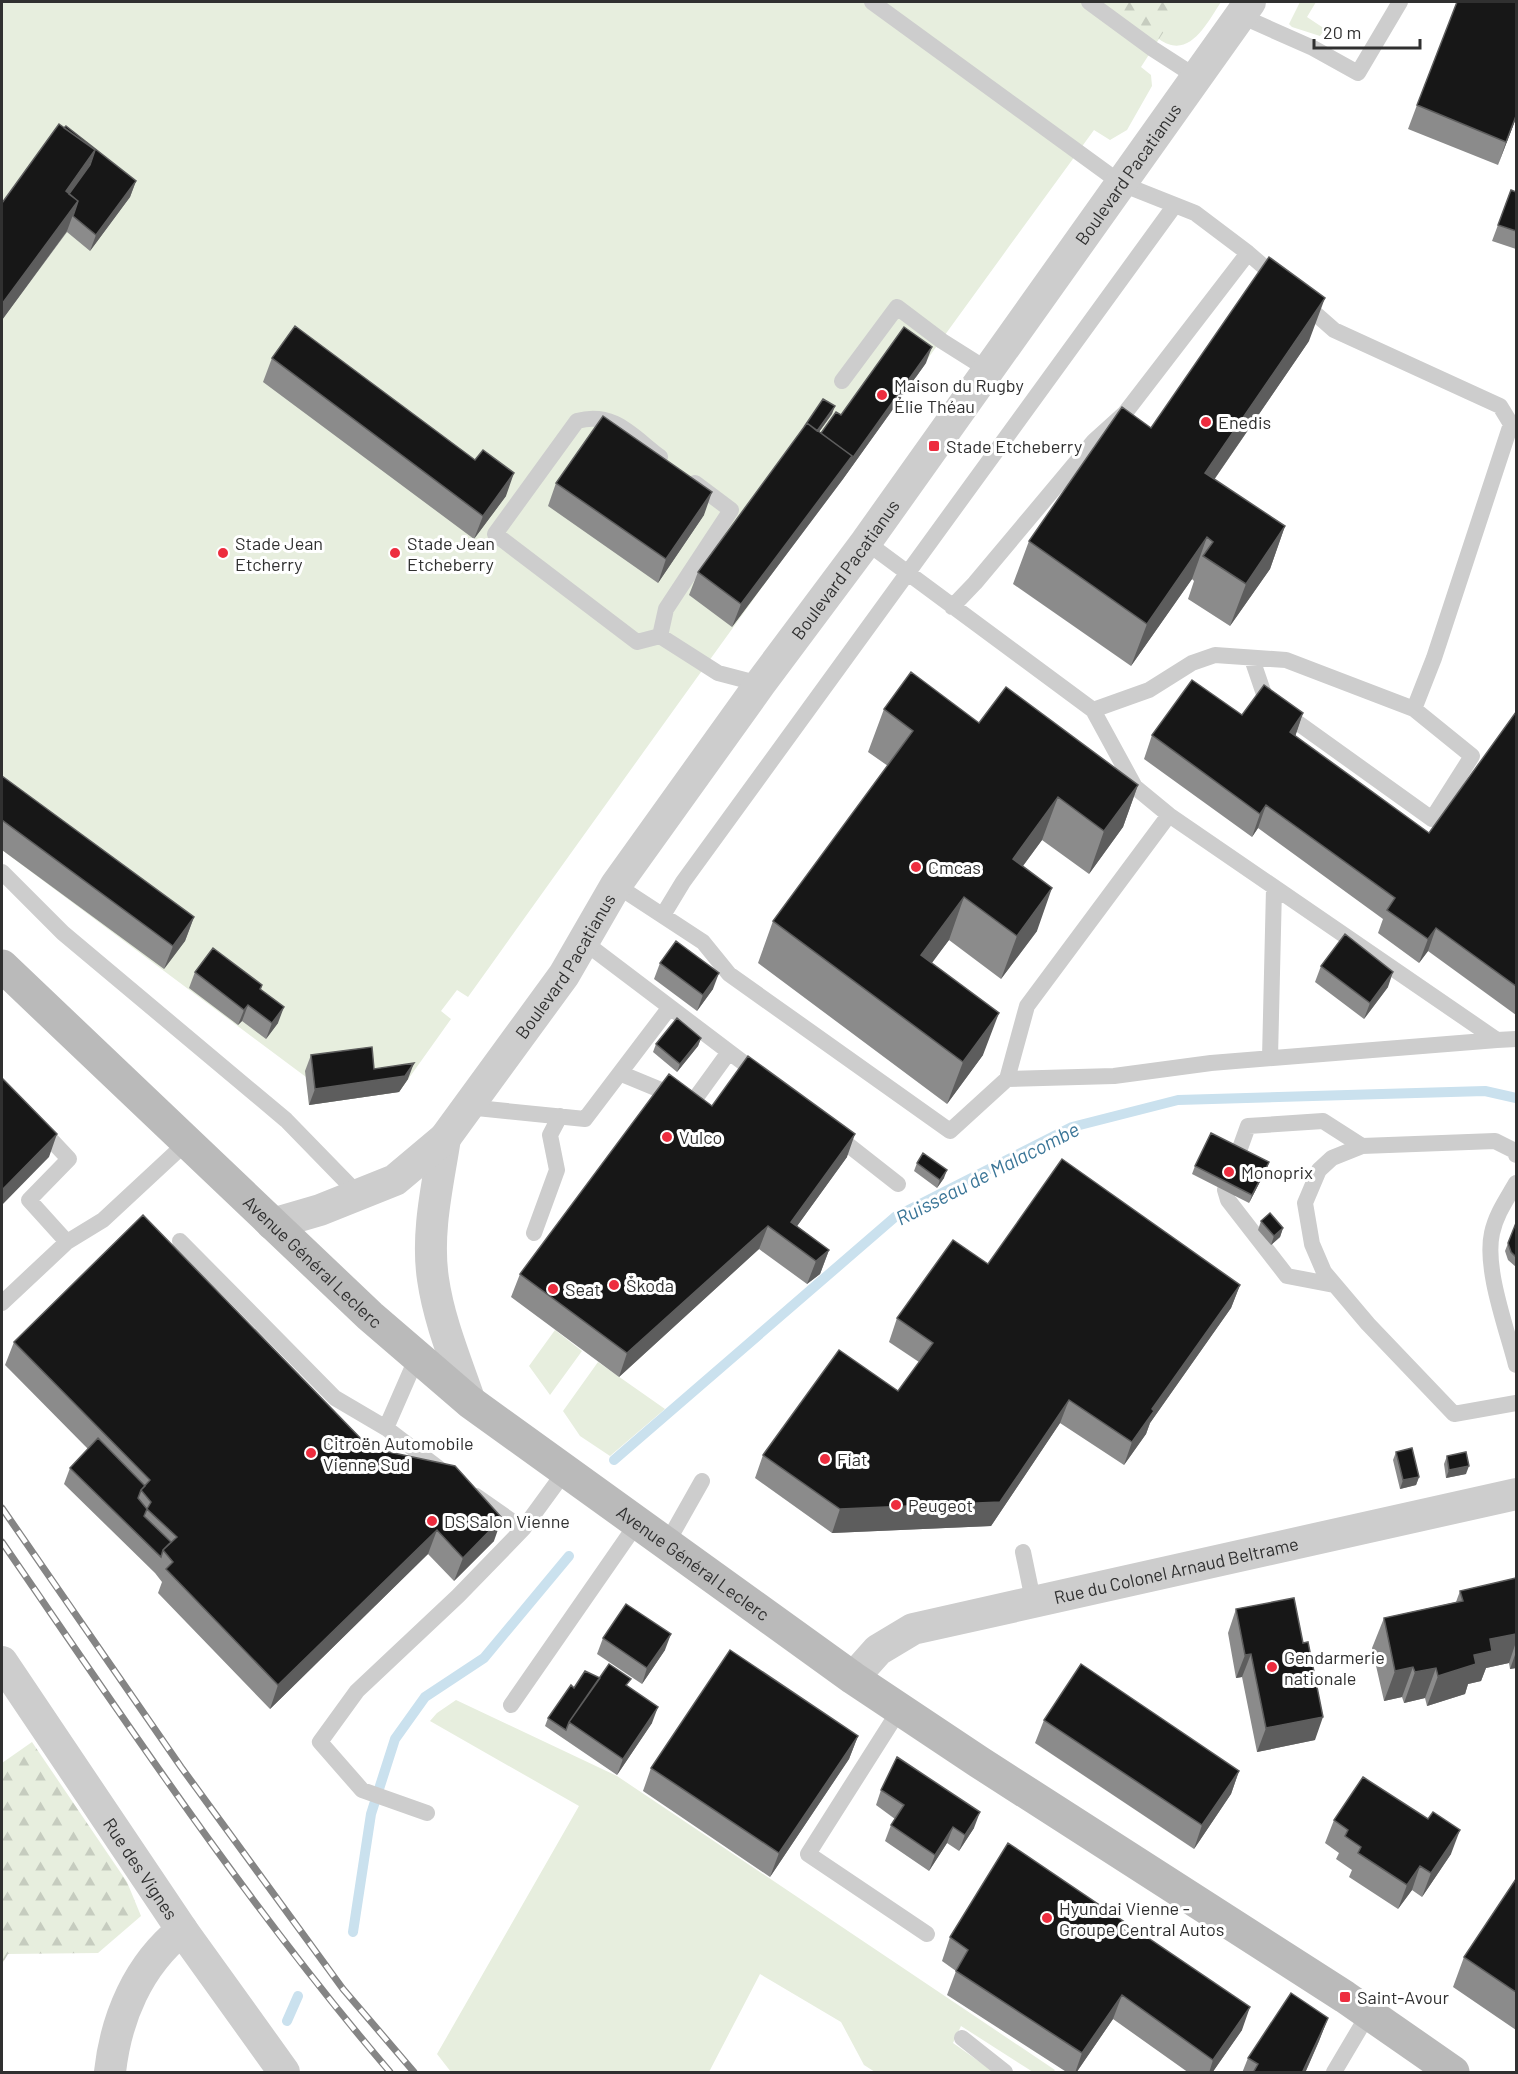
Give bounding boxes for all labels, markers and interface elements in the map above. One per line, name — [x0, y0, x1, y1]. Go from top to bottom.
scale bar — [1314, 12, 1420, 50]
text: 20 m — [1323, 21, 1361, 43]
street label: Boulevard Pacatianus — [1070, 99, 1186, 249]
place label: Maison du Rugby Élie Théau — [894, 374, 1024, 417]
marker: Maison du Rugby Élie Théau — [875, 388, 889, 402]
place label: Enedis — [1218, 411, 1271, 433]
marker: Enedis — [1199, 415, 1213, 429]
place label: Stade Etcheberry — [946, 435, 1082, 457]
marker: Stade Etcheberry — [927, 439, 941, 453]
street label: Boulevard Pacatianus — [786, 495, 904, 644]
place label: Stade Jean Etcherry — [235, 532, 323, 575]
place label: Stade Jean Etcheberry — [407, 532, 495, 575]
marker: Stade Jean Etcherry — [216, 546, 230, 560]
marker: Stade Jean Etcheberry — [388, 546, 402, 560]
place label: Cmcas — [928, 856, 981, 878]
marker: Cmcas — [909, 860, 923, 874]
street label: Boulevard Pacatianus — [510, 890, 620, 1043]
water label: Ruisseau de Malacombe — [891, 1116, 1083, 1230]
place label: Vulco — [679, 1126, 722, 1148]
marker: Vulco — [660, 1130, 674, 1144]
place label: Monoprix — [1241, 1161, 1313, 1183]
marker: Monoprix — [1222, 1165, 1236, 1179]
street label: Avenue Général Leclerc — [239, 1191, 387, 1333]
place label: Škoda — [626, 1274, 674, 1296]
place label: Seat — [565, 1278, 601, 1300]
marker: Škoda — [607, 1278, 621, 1292]
marker: Seat — [546, 1282, 560, 1296]
place label: Citroën Automobile Vienne Sud — [323, 1432, 474, 1475]
marker: Citroën Automobile Vienne Sud — [304, 1446, 318, 1460]
place label: Fiat — [837, 1448, 868, 1470]
marker: Fiat — [818, 1452, 832, 1466]
place label: Peugeot — [908, 1494, 973, 1516]
marker: Peugeot — [889, 1498, 903, 1512]
street label: Avenue Général Leclerc — [613, 1500, 774, 1625]
place label: DS Salon Vienne — [444, 1510, 570, 1532]
marker: DS Salon Vienne — [425, 1514, 439, 1528]
street label: Rue du Colonel Arnaud Beltrame — [1052, 1532, 1300, 1608]
place label: Gendarmerie nationale — [1284, 1646, 1385, 1689]
marker: Gendarmerie nationale — [1265, 1660, 1279, 1674]
street label: Rue des Vignes — [99, 1814, 183, 1924]
place label: Hyundai Vienne - Groupe Central Autos — [1059, 1897, 1225, 1940]
marker: Hyundai Vienne - Groupe Central Autos — [1040, 1911, 1054, 1925]
place label: Saint-Avour — [1357, 1986, 1449, 2008]
marker: Saint-Avour — [1338, 1990, 1352, 2004]

